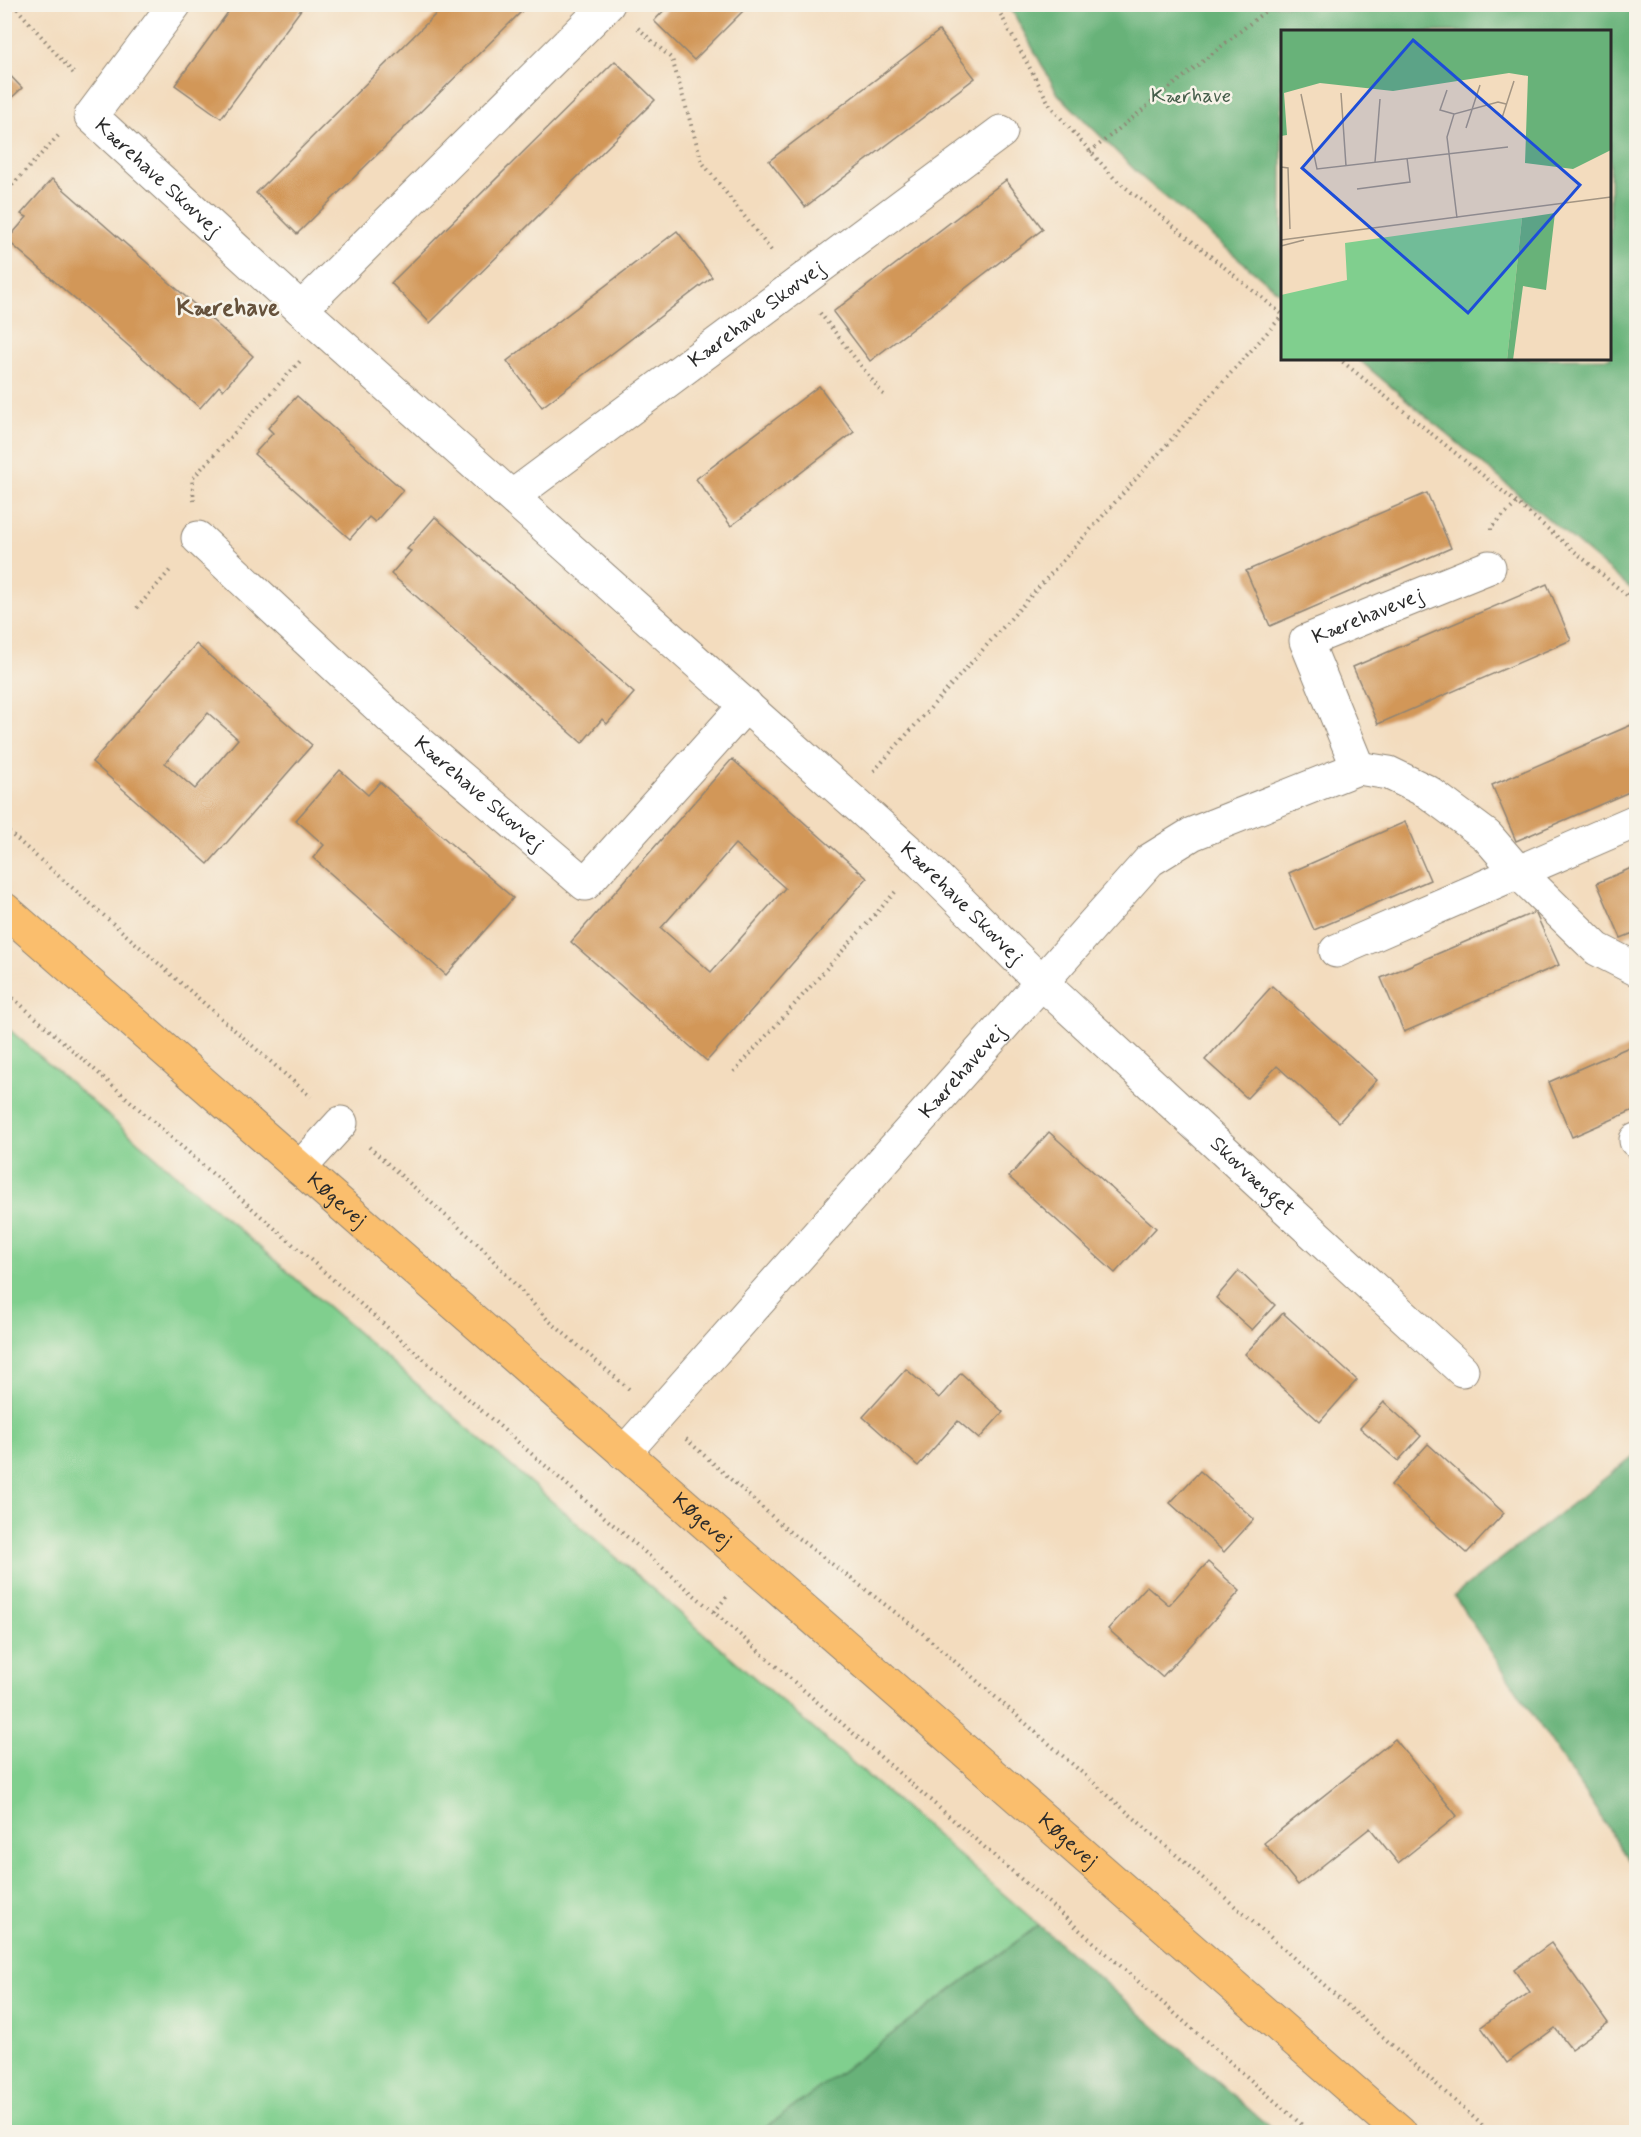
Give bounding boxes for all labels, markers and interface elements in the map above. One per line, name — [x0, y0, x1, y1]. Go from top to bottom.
inset map — [1281, 30, 1611, 360]
park label: Kærhave — [1151, 82, 1231, 110]
street label: Kærehave Skovvej — [88, 112, 228, 243]
street label: Kærehave Skovvej — [683, 254, 831, 374]
district label: Kærehave — [177, 293, 280, 324]
street label: Kærehavevej — [1308, 581, 1428, 651]
street label: Kærehave Skovvej — [408, 730, 550, 857]
street label: Kærehave Skovvej — [894, 836, 1030, 971]
street label: Kærehavevej — [913, 1018, 1012, 1125]
street label: Skovvænget — [1204, 1130, 1301, 1223]
street label: Køgevej — [300, 1166, 372, 1234]
street label: Køgevej — [666, 1487, 738, 1554]
street label: Køgevej — [1032, 1807, 1104, 1875]

